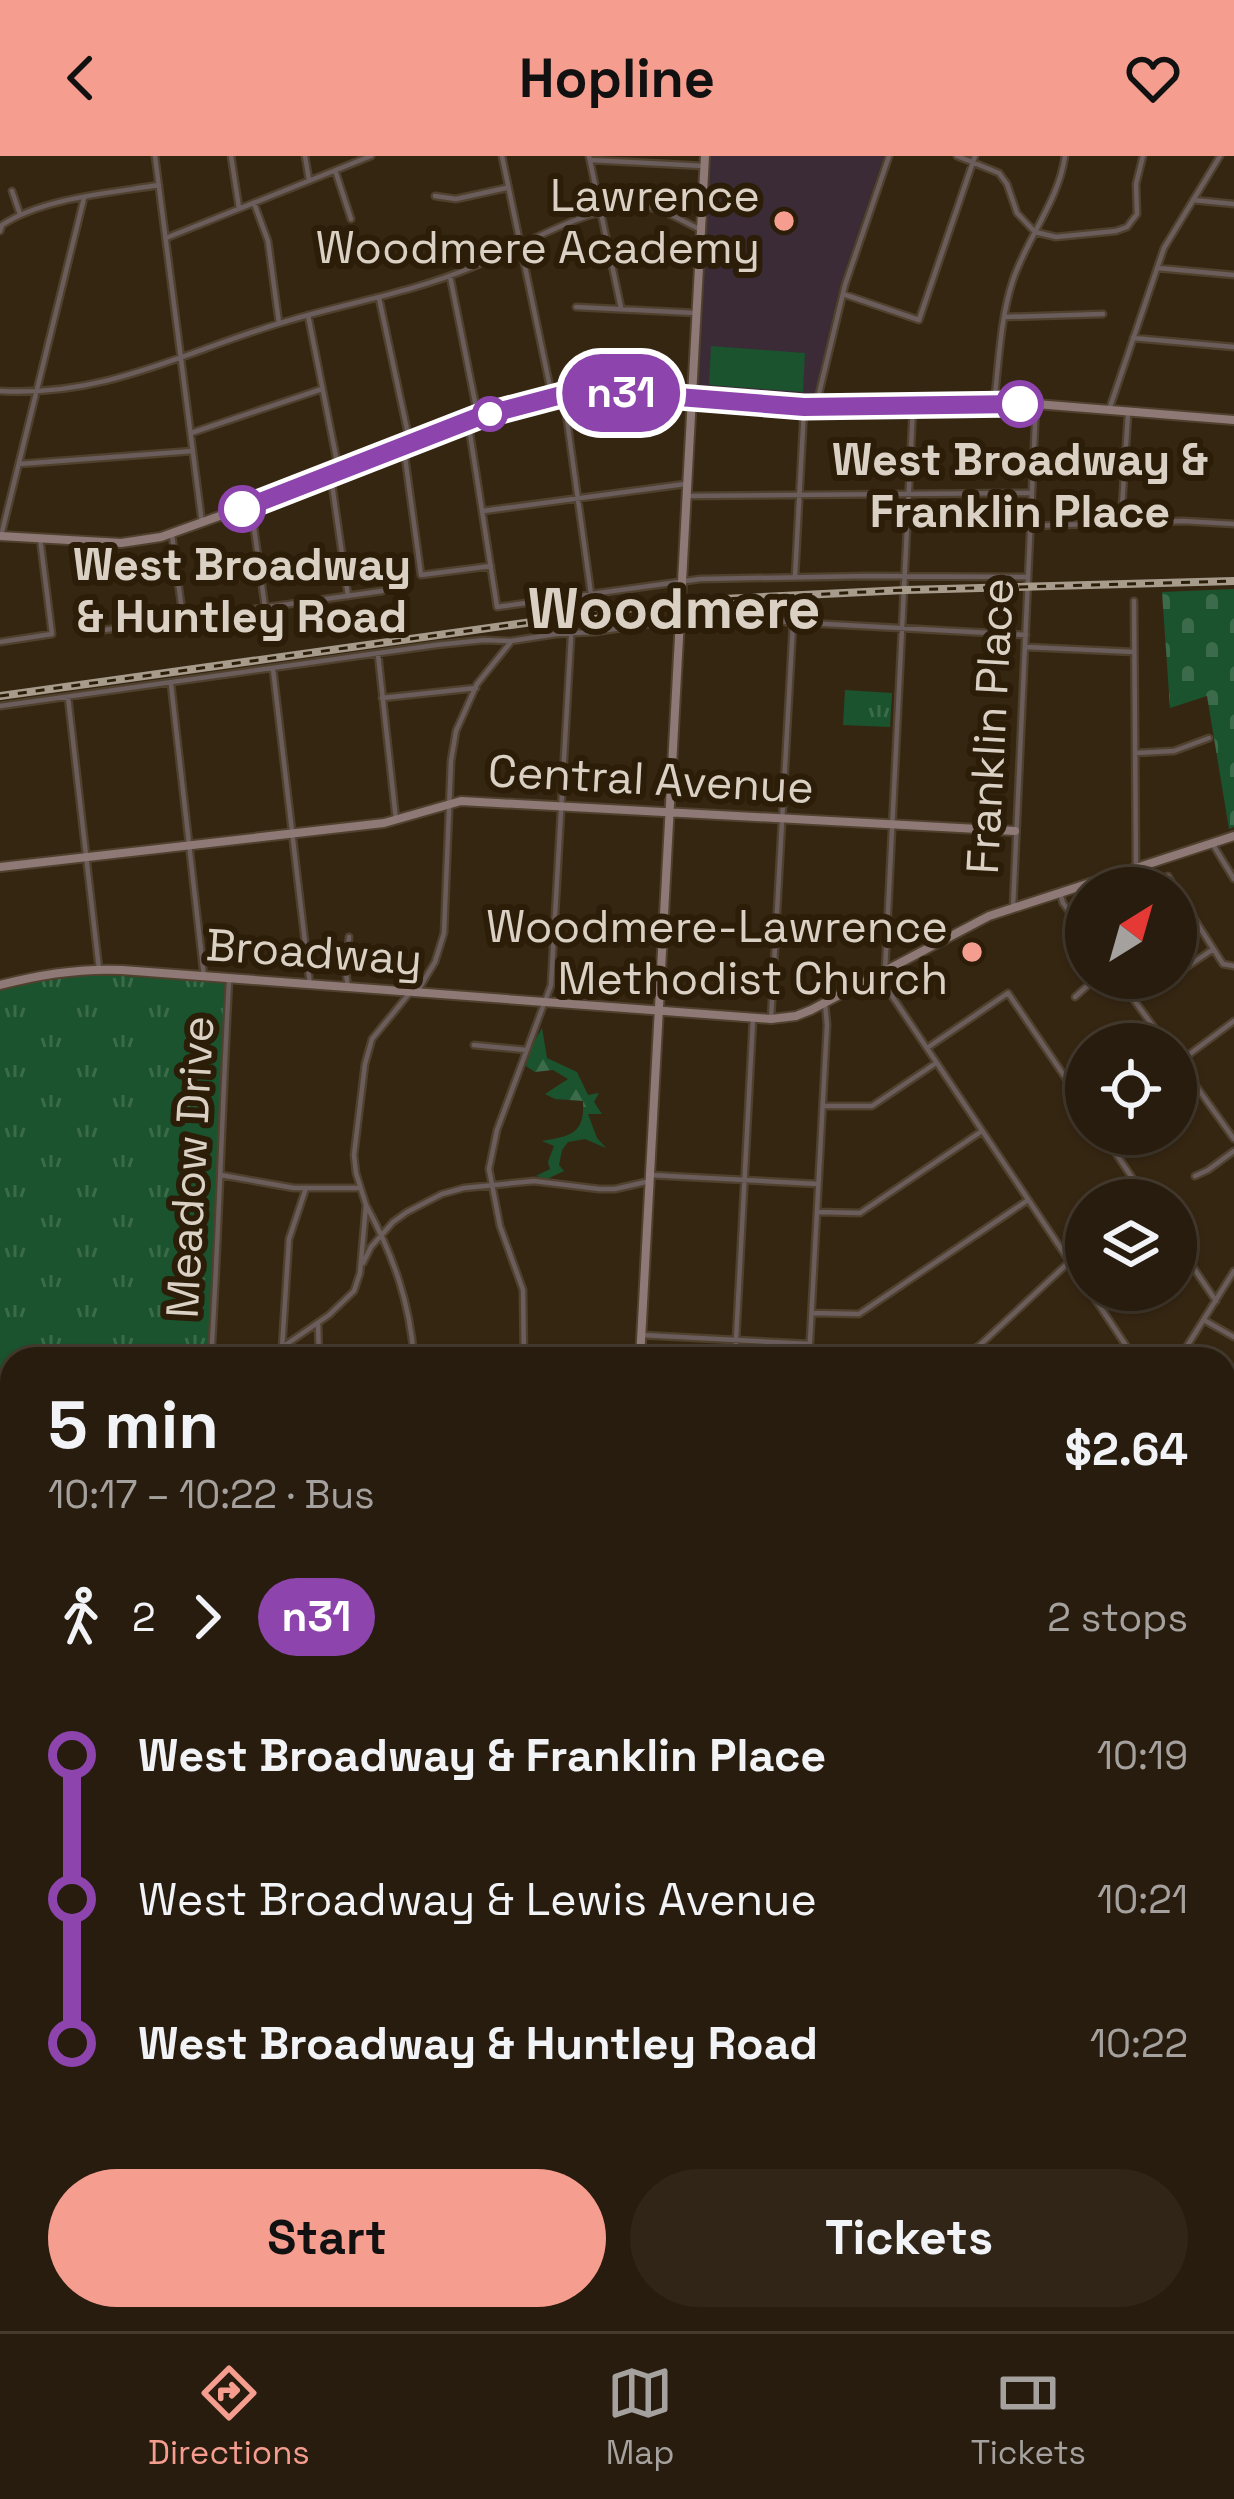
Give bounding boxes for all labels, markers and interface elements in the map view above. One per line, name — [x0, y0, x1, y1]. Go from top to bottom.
text: Hopline — [519, 44, 715, 113]
icon: back — [48, 45, 114, 111]
icon: heart — [1120, 45, 1186, 111]
place label: Lawrence Woodmere Academy — [316, 167, 760, 276]
marker: Lawrence Woodmere Academy — [771, 208, 797, 234]
line badge: n31 — [552, 354, 690, 432]
text: n31 — [586, 366, 656, 419]
marker: West Broadway & Franklin Place — [998, 382, 1042, 426]
unlabelled marker — [474, 398, 506, 430]
place label: West Broadway & Franklin Place — [832, 431, 1208, 540]
marker: West Broadway & Huntley Road — [220, 487, 264, 531]
place label: West Broadway & Huntley Road — [73, 536, 411, 645]
district label: Woodmere — [528, 572, 820, 645]
street label: Franklin Place — [954, 577, 1026, 875]
street label: Central Avenue — [487, 742, 815, 816]
north arrow — [1065, 867, 1197, 999]
map controls — [1065, 867, 1197, 1311]
place label: Woodmere-Lawrence Methodist Church — [486, 898, 948, 1007]
street label: Broadway — [204, 916, 424, 988]
marker: Woodmere-Lawrence Methodist Church — [959, 939, 985, 965]
street label: Meadow Drive — [154, 1014, 226, 1320]
button: locate — [1065, 1023, 1197, 1155]
button: layers — [1065, 1179, 1197, 1311]
text: 5 min — [48, 1383, 219, 1467]
text: $2.64 — [1065, 1421, 1188, 1478]
text: 10:17 – 10:22 · Bus — [48, 1470, 375, 1519]
icon: walk — [48, 1584, 114, 1650]
icon: forward — [174, 1584, 240, 1650]
text: n31 — [282, 1590, 351, 1643]
text: 2 — [132, 1593, 156, 1642]
text: 2 stops — [1047, 1593, 1188, 1642]
text: West Broadway & Franklin Place — [138, 1727, 826, 1784]
text: 10:19 — [1097, 1731, 1188, 1780]
text: West Broadway & Lewis Avenue — [138, 1871, 817, 1928]
text: 10:21 — [1097, 1875, 1188, 1924]
text: West Broadway & Huntley Road — [138, 2015, 818, 2072]
text: 10:22 — [1090, 2019, 1188, 2068]
button: Start — [48, 2169, 606, 2307]
button: Tickets — [630, 2169, 1188, 2307]
tab: Directions — [148, 2360, 310, 2474]
tab: Map — [606, 2360, 675, 2474]
tab: Tickets — [971, 2360, 1086, 2474]

